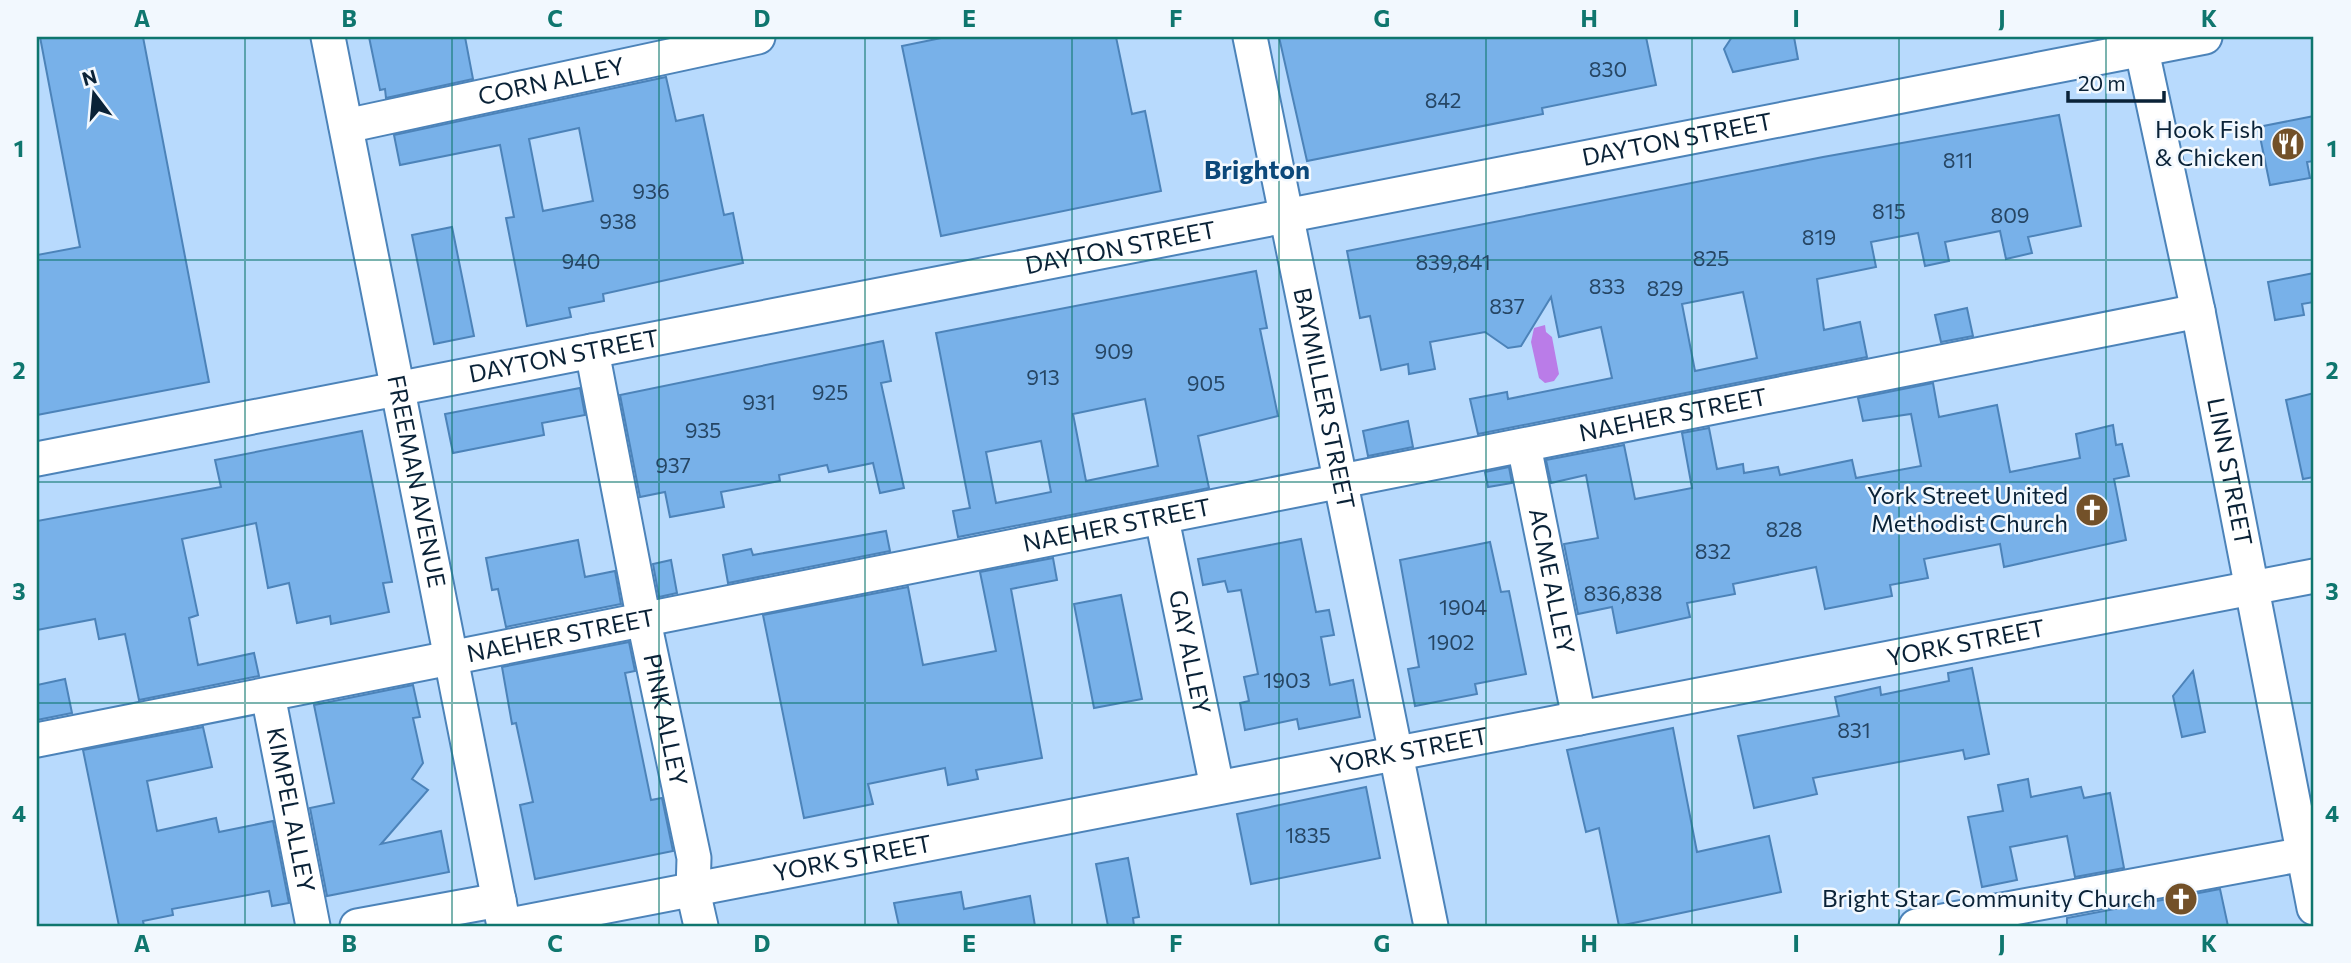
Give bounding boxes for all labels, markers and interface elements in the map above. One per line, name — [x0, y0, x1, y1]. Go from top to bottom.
text: A — [134, 4, 151, 32]
text: B — [341, 4, 357, 32]
text: C — [547, 4, 563, 32]
text: D — [754, 4, 771, 32]
text: E — [962, 4, 976, 32]
text: F — [1169, 4, 1183, 32]
text: G — [1374, 4, 1390, 32]
text: H — [1580, 4, 1598, 32]
text: I — [1792, 4, 1800, 32]
text: J — [1998, 4, 2006, 32]
text: K — [2201, 4, 2217, 32]
street label: CORN ALLEY — [475, 50, 627, 110]
house number: 830 — [1589, 56, 1627, 81]
north arrow — [60, 60, 130, 130]
scale bar — [2068, 60, 2164, 104]
text: N — [79, 64, 99, 90]
text: 20 m — [2078, 70, 2126, 95]
house number: 842 — [1425, 87, 1461, 112]
street label: DAYTON STREET — [1579, 106, 1775, 171]
place label: Hook Fish & Chicken — [2155, 114, 2264, 171]
restaurant icon: Hook Fish & Chicken — [2269, 125, 2307, 163]
text: 1 — [14, 134, 24, 162]
text: 1 — [2327, 134, 2337, 162]
house number: 811 — [1943, 147, 1973, 172]
district label: Brighton — [1204, 153, 1310, 184]
house number: 936 — [632, 178, 670, 203]
house number: 815 — [1872, 198, 1906, 223]
house number: 809 — [1990, 202, 2030, 227]
house number: 938 — [599, 208, 637, 233]
street label: DAYTON STREET — [1023, 214, 1218, 279]
house number: 819 — [1802, 224, 1836, 249]
house number: 825 — [1693, 245, 1729, 270]
house number: 940 — [561, 248, 601, 273]
house number: 839,841 — [1415, 249, 1491, 274]
house number: 833 — [1589, 273, 1625, 298]
house number: 829 — [1646, 275, 1684, 300]
street label: BAYMILLER STREET — [1288, 285, 1362, 512]
house number: 837 — [1489, 293, 1525, 318]
street label: DAYTON STREET — [466, 322, 661, 388]
house number: 909 — [1094, 338, 1134, 363]
text: 2 — [12, 356, 26, 384]
text: 2 — [2325, 356, 2339, 384]
house number: 913 — [1026, 364, 1060, 389]
house number: 905 — [1187, 370, 1225, 395]
street label: FREEMAN AVENUE — [382, 372, 453, 590]
house number: 925 — [812, 379, 848, 404]
street label: NAEHER STREET — [1576, 381, 1769, 447]
house number: 931 — [742, 389, 776, 414]
street label: LINN STREET — [2202, 395, 2259, 548]
house number: 935 — [685, 417, 721, 442]
house number: 937 — [655, 452, 691, 477]
place label: York Street United Methodist Church — [1867, 480, 2068, 537]
street label: NAEHER STREET — [1020, 491, 1213, 557]
church icon: York Street United Methodist Church — [2073, 491, 2111, 529]
street label: ACME ALLEY — [1524, 506, 1582, 657]
house number: 828 — [1765, 516, 1803, 541]
house number: 832 — [1695, 538, 1731, 563]
text: 3 — [12, 577, 26, 605]
text: 3 — [2325, 577, 2339, 605]
house number: 836,838 — [1584, 580, 1662, 605]
street label: GAY ALLEY — [1164, 587, 1218, 717]
house number: 1904 — [1439, 594, 1487, 619]
street label: NAEHER STREET — [464, 602, 657, 667]
street label: YORK STREET — [1884, 612, 2047, 671]
house number: 1902 — [1427, 629, 1475, 654]
street label: PINK ALLEY — [638, 651, 694, 789]
house number: 1903 — [1263, 667, 1311, 692]
house number: 831 — [1837, 717, 1871, 742]
street label: YORK STREET — [1327, 720, 1490, 779]
street label: KIMPEL ALLEY — [262, 725, 322, 895]
text: 4 — [12, 799, 26, 827]
text: 4 — [2325, 799, 2339, 827]
house number: 1835 — [1285, 822, 1331, 847]
street label: YORK STREET — [771, 828, 934, 887]
church icon: Bright Star Community Church — [2162, 880, 2200, 918]
place label: Bright Star Community Church — [1822, 883, 2156, 912]
text: A — [134, 929, 151, 957]
text: B — [341, 929, 357, 957]
text: C — [547, 929, 563, 957]
text: D — [754, 929, 771, 957]
text: E — [962, 929, 976, 957]
text: F — [1169, 929, 1183, 957]
text: G — [1374, 929, 1390, 957]
text: H — [1580, 929, 1598, 957]
text: I — [1792, 929, 1800, 957]
text: J — [1998, 929, 2006, 957]
text: K — [2201, 929, 2217, 957]

